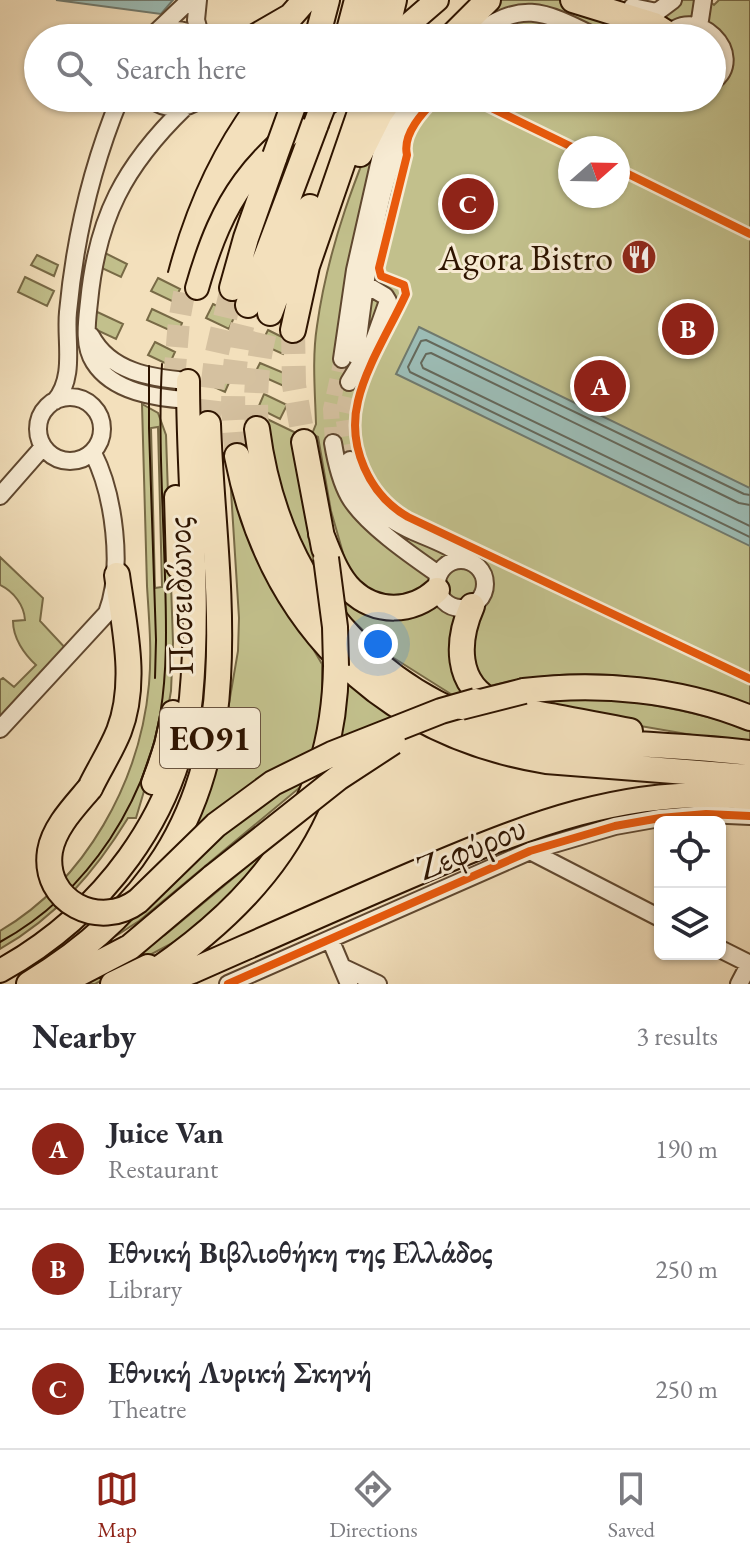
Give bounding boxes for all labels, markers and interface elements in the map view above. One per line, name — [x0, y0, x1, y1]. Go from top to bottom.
search box — [24, 24, 726, 112]
icon: search — [52, 46, 96, 90]
text: Search here — [116, 49, 246, 88]
north arrow — [558, 136, 630, 208]
pin: C — [442, 174, 494, 234]
place label: Agora Bistro — [437, 234, 613, 281]
restaurant icon: Agora Bistro — [620, 238, 658, 276]
pin: B — [662, 299, 714, 359]
pin: A — [574, 356, 626, 416]
street label: Ποσειδώνος — [154, 516, 204, 676]
your location — [358, 624, 398, 664]
road number: ΕΟ91 — [160, 708, 260, 768]
street label: Ζεφύρου — [409, 803, 533, 891]
map controls — [654, 816, 726, 960]
button: locate — [654, 816, 726, 888]
button: layers — [654, 888, 726, 960]
text: Nearby — [32, 1014, 136, 1058]
text: 3 results — [637, 1019, 718, 1053]
text: Juice Van — [108, 1113, 224, 1152]
text: A — [49, 1132, 67, 1166]
text: 190 m — [655, 1132, 718, 1166]
text: Restaurant — [108, 1152, 218, 1186]
text: Εθνική Βιβλιοθήκη της Ελλάδος — [108, 1233, 493, 1272]
text: B — [50, 1252, 66, 1286]
text: 250 m — [655, 1252, 718, 1286]
text: Library — [108, 1272, 182, 1306]
text: Εθνική Λυρική Σκηνή — [108, 1353, 372, 1392]
text: C — [49, 1372, 67, 1406]
text: 250 m — [655, 1372, 718, 1406]
text: Theatre — [108, 1392, 186, 1426]
tab: Map — [95, 1467, 139, 1544]
tab: Directions — [329, 1467, 418, 1544]
tab: Saved — [608, 1467, 655, 1544]

